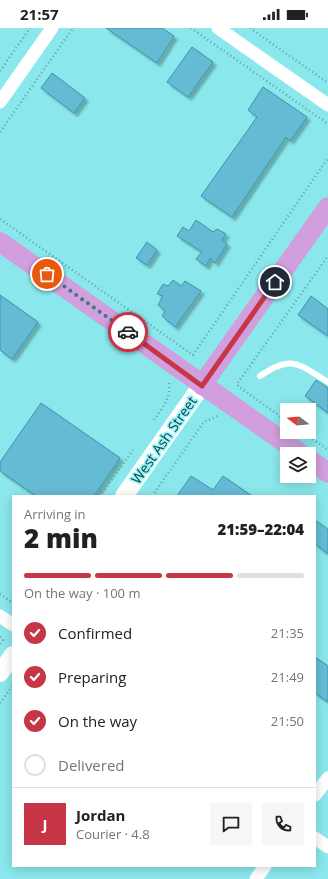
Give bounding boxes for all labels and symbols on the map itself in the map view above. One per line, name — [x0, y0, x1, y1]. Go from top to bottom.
pin — [30, 257, 64, 291]
pin — [258, 265, 292, 299]
courier — [108, 312, 148, 352]
street label: West Ash Street — [126, 392, 201, 487]
north arrow — [280, 403, 316, 439]

